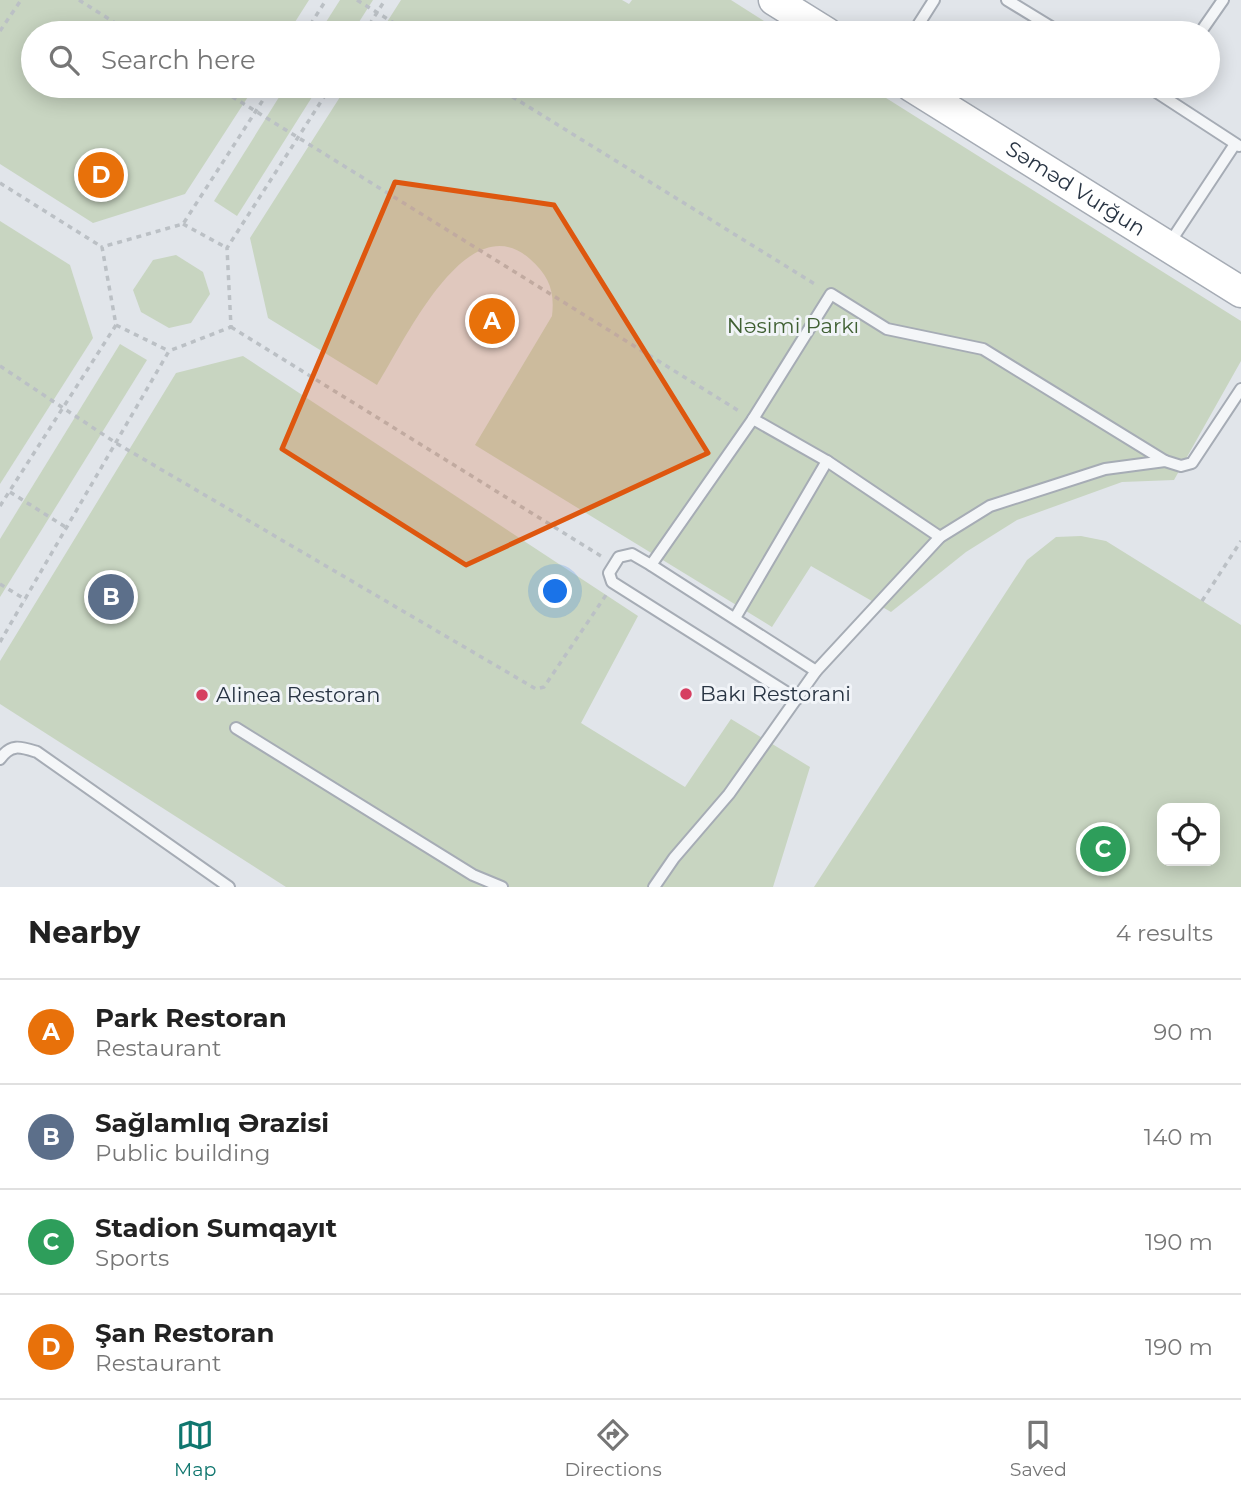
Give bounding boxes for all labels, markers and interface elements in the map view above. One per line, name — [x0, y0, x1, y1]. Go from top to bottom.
search box — [21, 21, 1220, 98]
icon: search — [45, 41, 83, 79]
text: Search here — [101, 44, 256, 76]
street label: Səməd Vurğun — [1002, 136, 1150, 241]
pin: D — [78, 149, 124, 201]
pin: A — [469, 295, 515, 347]
park label: Nəsimi Parkı — [727, 313, 859, 338]
pin: B — [88, 571, 134, 623]
your location — [538, 574, 572, 608]
place label: Bakı Restorani — [700, 681, 851, 706]
place label: Alinea Restoran — [216, 682, 380, 707]
marker: Bakı Restorani — [678, 686, 694, 702]
marker: Alinea Restoran — [194, 687, 210, 703]
map controls — [1157, 803, 1220, 866]
button: locate — [1157, 803, 1220, 866]
pin: C — [1080, 823, 1126, 875]
text: Nearby — [28, 914, 140, 951]
text: 4 results — [1116, 919, 1213, 947]
text: Park Restoran — [95, 1002, 287, 1034]
text: A — [42, 1018, 60, 1046]
text: 90 m — [1153, 1018, 1213, 1046]
text: Restaurant — [95, 1034, 221, 1062]
text: Sağlamlıq Ərazisi — [95, 1107, 329, 1139]
text: B — [42, 1123, 60, 1151]
text: 140 m — [1144, 1123, 1213, 1151]
text: Public building — [95, 1139, 270, 1167]
text: Stadion Sumqayıt — [95, 1212, 337, 1244]
text: C — [43, 1228, 59, 1256]
text: 190 m — [1145, 1228, 1213, 1256]
text: Sports — [95, 1244, 169, 1272]
text: Şan Restoran — [95, 1317, 274, 1349]
text: D — [42, 1333, 61, 1361]
text: 190 m — [1145, 1333, 1213, 1361]
text: Restaurant — [95, 1349, 221, 1377]
tab: Map — [174, 1416, 216, 1481]
tab: Directions — [564, 1416, 662, 1481]
tab: Saved — [1010, 1416, 1067, 1481]

